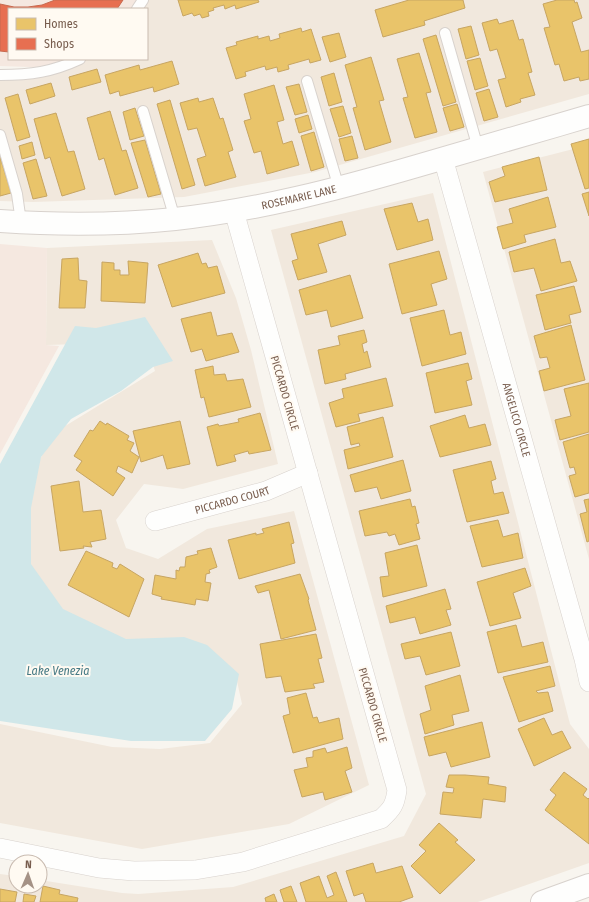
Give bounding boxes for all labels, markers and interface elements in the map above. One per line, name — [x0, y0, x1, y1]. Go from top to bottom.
legend — [8, 8, 148, 60]
text: Homes — [44, 17, 78, 31]
text: Shops — [44, 37, 74, 51]
street label: ROSEMARIE LANE — [260, 183, 338, 212]
street label: PICCARDO CIRCLE — [268, 354, 301, 432]
street label: ANGELICO CIRCLE — [500, 381, 533, 459]
street label: PICCARDO COURT — [194, 484, 273, 517]
water label: Lake Venezia — [27, 664, 89, 678]
street label: PICCARDO CIRCLE — [356, 666, 389, 744]
north arrow — [8, 854, 48, 894]
text: N — [25, 858, 32, 871]

